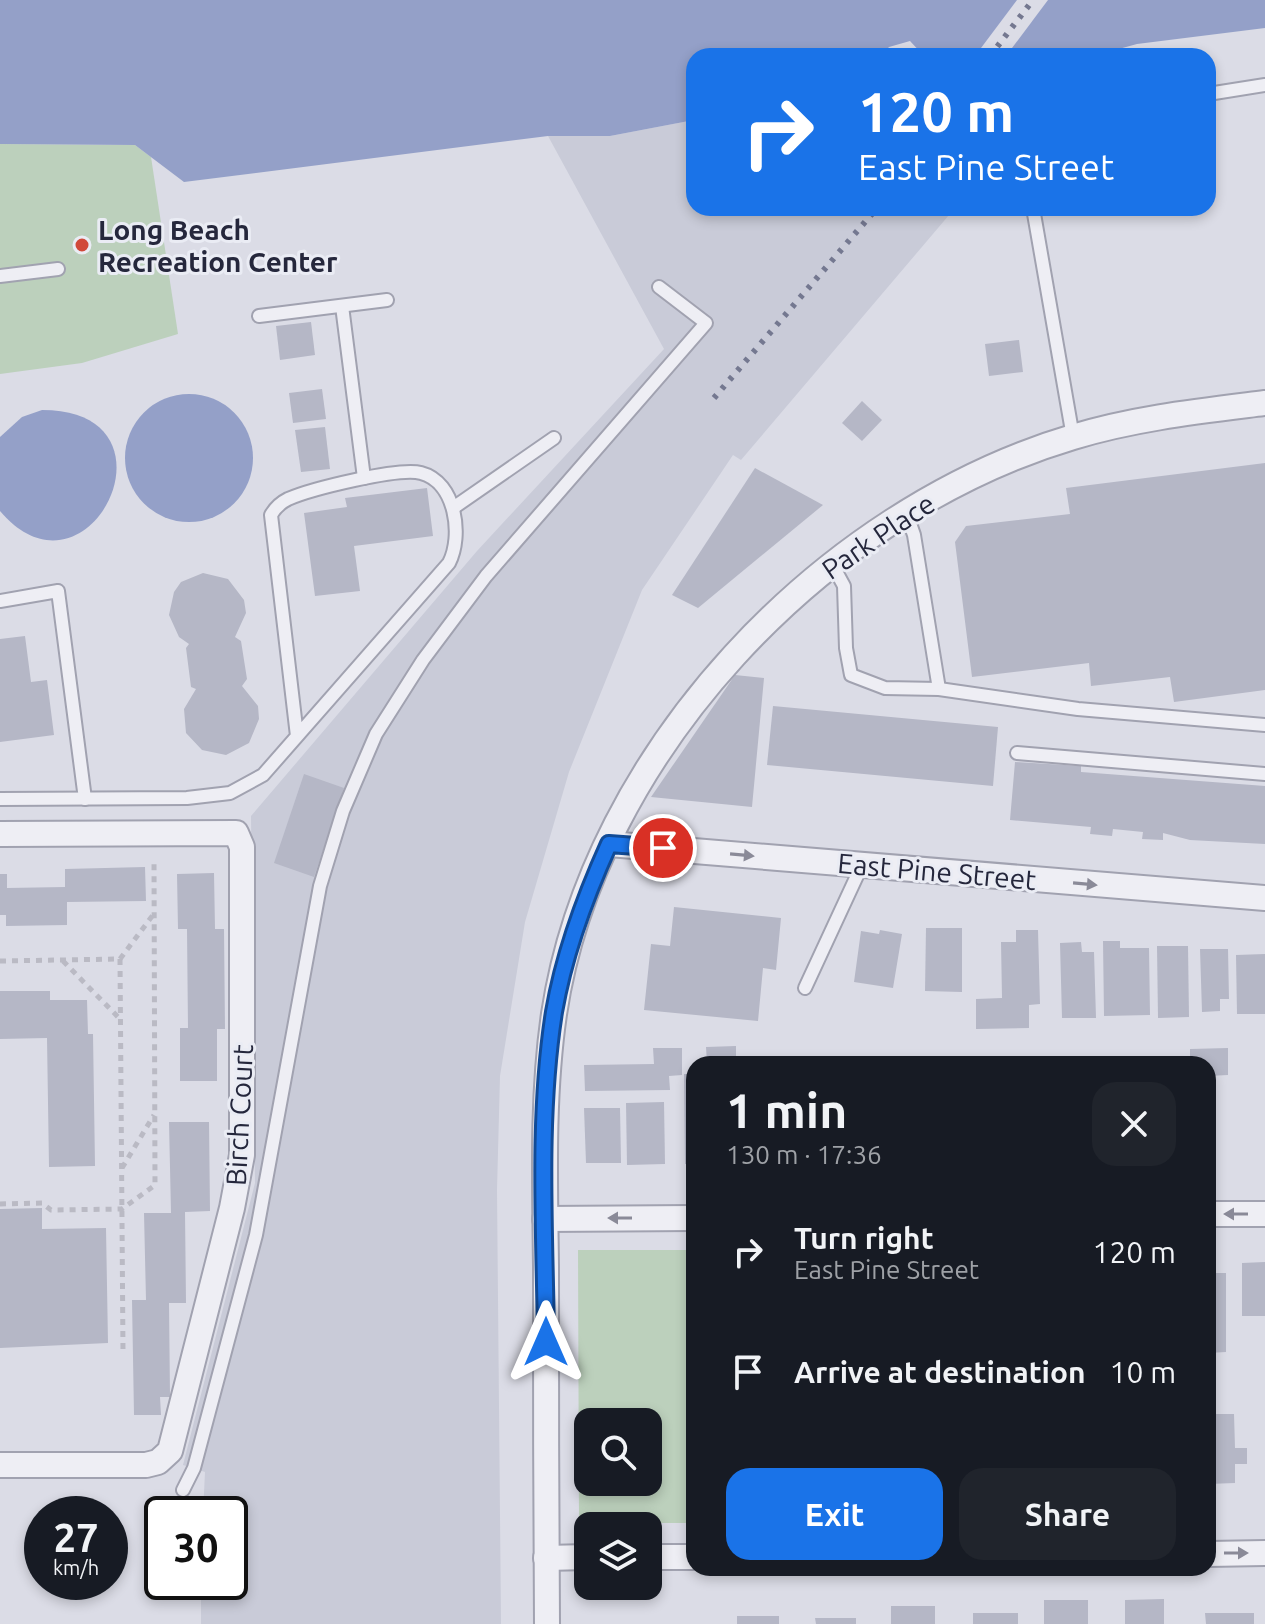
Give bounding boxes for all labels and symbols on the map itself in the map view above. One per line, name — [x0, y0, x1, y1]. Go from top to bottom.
place label: Long Beach Recreation Center — [98, 214, 338, 277]
marker: Long Beach Recreation Center — [73, 236, 91, 254]
street label: Park Place — [816, 487, 940, 585]
pin — [629, 814, 697, 882]
street label: East Pine Street — [836, 847, 1038, 895]
one-way arrow — [730, 849, 755, 862]
one-way arrow — [1073, 877, 1098, 890]
street label: Birch Court — [220, 1043, 258, 1187]
one-way arrow — [1223, 1208, 1249, 1220]
one-way arrow — [607, 1212, 632, 1224]
position arrow — [504, 1300, 588, 1384]
speed limit sign: 30 — [144, 1496, 248, 1600]
one-way arrow — [1224, 1547, 1250, 1560]

